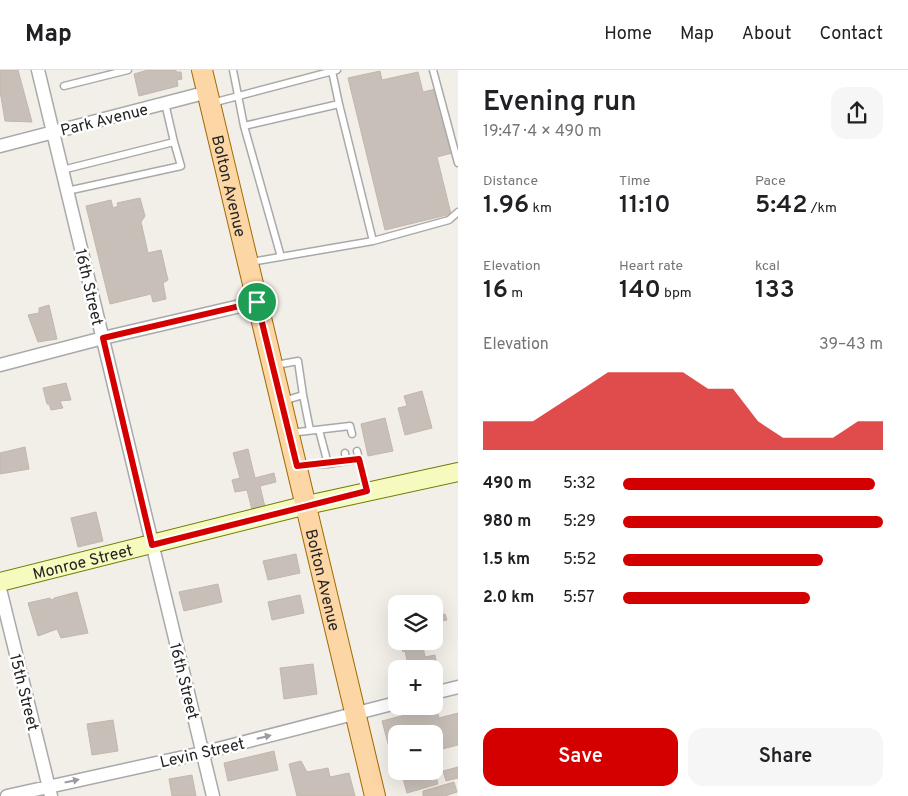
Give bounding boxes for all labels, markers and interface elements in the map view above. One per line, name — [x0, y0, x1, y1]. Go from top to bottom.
text: Map — [25, 20, 72, 50]
text: Home — [604, 23, 652, 46]
text: Map — [680, 23, 714, 46]
text: About — [742, 23, 791, 46]
text: Contact — [819, 23, 883, 46]
text: Evening run — [483, 85, 637, 121]
button: share — [831, 87, 883, 139]
street label: Park Avenue — [59, 100, 150, 141]
text: 19:47 · 4 × 490 m — [483, 122, 602, 142]
street label: Bolton Avenue — [206, 133, 249, 239]
text: Distance — [483, 173, 538, 190]
text: Time — [619, 173, 650, 190]
text: Pace — [755, 173, 786, 190]
text: 1.96 — [483, 190, 529, 222]
text: 11:10 — [619, 190, 671, 222]
text: 5:42 — [755, 190, 807, 222]
text: km — [529, 200, 552, 217]
text: /km — [807, 200, 837, 217]
street label: 16th Street — [70, 247, 107, 328]
text: Elevation — [483, 258, 541, 275]
text: Heart rate — [619, 258, 683, 275]
text: kcal — [755, 258, 780, 275]
text: 16 — [483, 275, 508, 307]
text: 140 — [619, 275, 661, 307]
text: 133 — [755, 275, 795, 307]
pin — [236, 281, 278, 323]
text: m — [508, 285, 523, 302]
text: bpm — [661, 285, 692, 302]
icon: arrive — [243, 288, 271, 316]
text: Elevation — [483, 335, 549, 355]
text: 39–43 m — [819, 335, 883, 355]
text: 490 m — [483, 474, 532, 494]
text: 5:32 — [563, 474, 596, 494]
text: 980 m — [483, 512, 531, 532]
text: 5:29 — [563, 512, 596, 532]
street label: Bolton Avenue — [300, 527, 343, 633]
street label: Monroe Street — [31, 541, 135, 585]
text: 1.5 km — [483, 550, 530, 570]
text: 5:52 — [563, 550, 596, 570]
text: 2.0 km — [483, 588, 534, 608]
text: 5:57 — [563, 588, 595, 608]
map controls — [388, 595, 443, 780]
button: layers — [388, 595, 443, 650]
street label: 16th Street — [164, 641, 202, 722]
street label: 15th Street — [4, 652, 42, 733]
button: + — [388, 660, 443, 715]
button: − — [388, 725, 443, 780]
button: Save — [483, 728, 678, 786]
button: Share — [688, 728, 883, 786]
one-way arrow — [257, 733, 272, 741]
street label: Levin Street — [158, 734, 247, 773]
one-way arrow — [64, 777, 79, 785]

